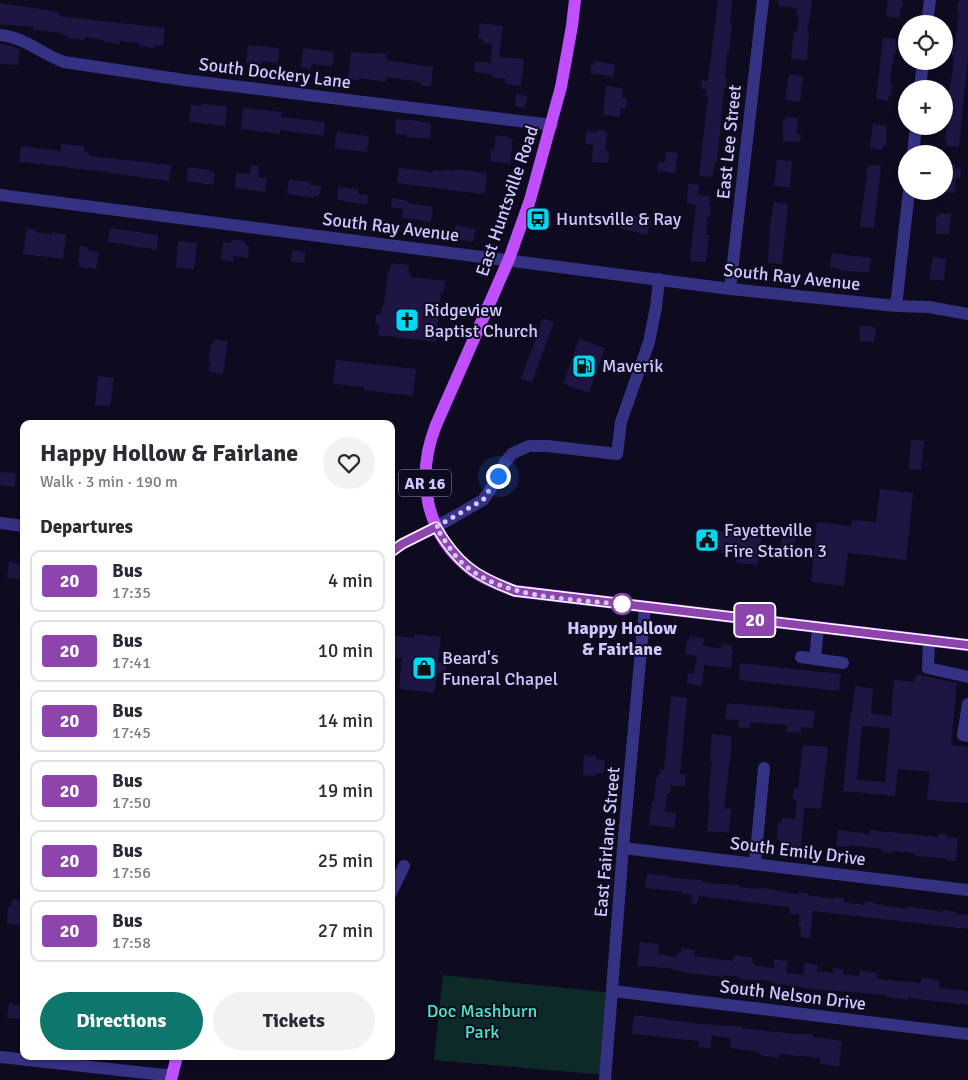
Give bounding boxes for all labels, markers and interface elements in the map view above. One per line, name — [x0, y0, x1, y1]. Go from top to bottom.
map controls — [898, 15, 953, 200]
button: locate — [898, 15, 953, 70]
street label: South Dockery Lane — [198, 53, 352, 93]
button: + — [898, 80, 953, 135]
street label: East Lee Street — [712, 84, 746, 200]
street label: East Huntsville Road — [471, 123, 543, 279]
button: − — [898, 145, 953, 200]
bus stop icon: Huntsville & Ray — [525, 206, 551, 232]
street label: South Ray Avenue — [321, 208, 461, 246]
place label: Huntsville & Ray — [556, 208, 682, 230]
street label: South Ray Avenue — [722, 259, 862, 295]
place label: Ridgeview Baptist Church — [424, 299, 538, 342]
church icon: Ridgeview Baptist Church — [394, 307, 420, 333]
fuel station icon: Maverik — [571, 353, 597, 379]
place label: Maverik — [602, 355, 663, 377]
button: heart — [323, 437, 375, 489]
text: Happy Hollow & Fairlane — [40, 438, 298, 468]
your location — [486, 464, 511, 489]
road number: AR 16 — [399, 469, 451, 496]
text: Walk · 3 min · 190 m — [40, 472, 178, 492]
text: Departures — [40, 515, 133, 539]
place label: Fayetteville Fire Station 3 — [724, 519, 827, 562]
public building icon: Fayetteville Fire Station 3 — [694, 527, 720, 553]
text: Bus — [112, 559, 143, 583]
text: 4 min — [328, 569, 373, 593]
text: 20 — [60, 570, 79, 592]
text: 17:35 — [112, 583, 151, 603]
marker: Happy Hollow & Fairlane — [611, 593, 633, 615]
line badge: 20 — [732, 604, 778, 636]
text: 20 — [745, 609, 765, 631]
place label: Happy Hollow & Fairlane — [567, 617, 677, 660]
text: Bus — [112, 629, 143, 653]
text: 10 min — [318, 639, 373, 663]
text: 20 — [60, 640, 79, 662]
place label: Beard's Funeral Chapel — [442, 647, 558, 690]
text: 17:41 — [112, 653, 151, 673]
shop icon: Beard's Funeral Chapel — [411, 655, 437, 681]
text: Bus — [112, 699, 143, 723]
text: 14 min — [318, 709, 373, 733]
text: 20 — [60, 710, 79, 732]
text: 17:45 — [112, 723, 151, 743]
street label: East Fairlane Street — [589, 766, 625, 918]
text: Bus — [112, 769, 143, 793]
text: 19 min — [318, 779, 373, 803]
text: 20 — [60, 780, 79, 802]
text: 17:50 — [112, 793, 151, 813]
street label: South Emily Drive — [729, 832, 867, 870]
text: Bus — [112, 839, 143, 863]
text: 25 min — [318, 849, 373, 873]
text: 20 — [60, 850, 79, 872]
text: 17:56 — [112, 863, 151, 883]
text: Bus — [112, 909, 143, 933]
text: 27 min — [318, 919, 373, 943]
text: 20 — [60, 920, 79, 942]
text: 17:58 — [112, 933, 151, 953]
street label: South Nelson Drive — [719, 975, 867, 1015]
button: Directions — [40, 992, 203, 1050]
button: Tickets — [213, 992, 375, 1050]
park label: Doc Mashburn Park — [427, 1000, 537, 1043]

